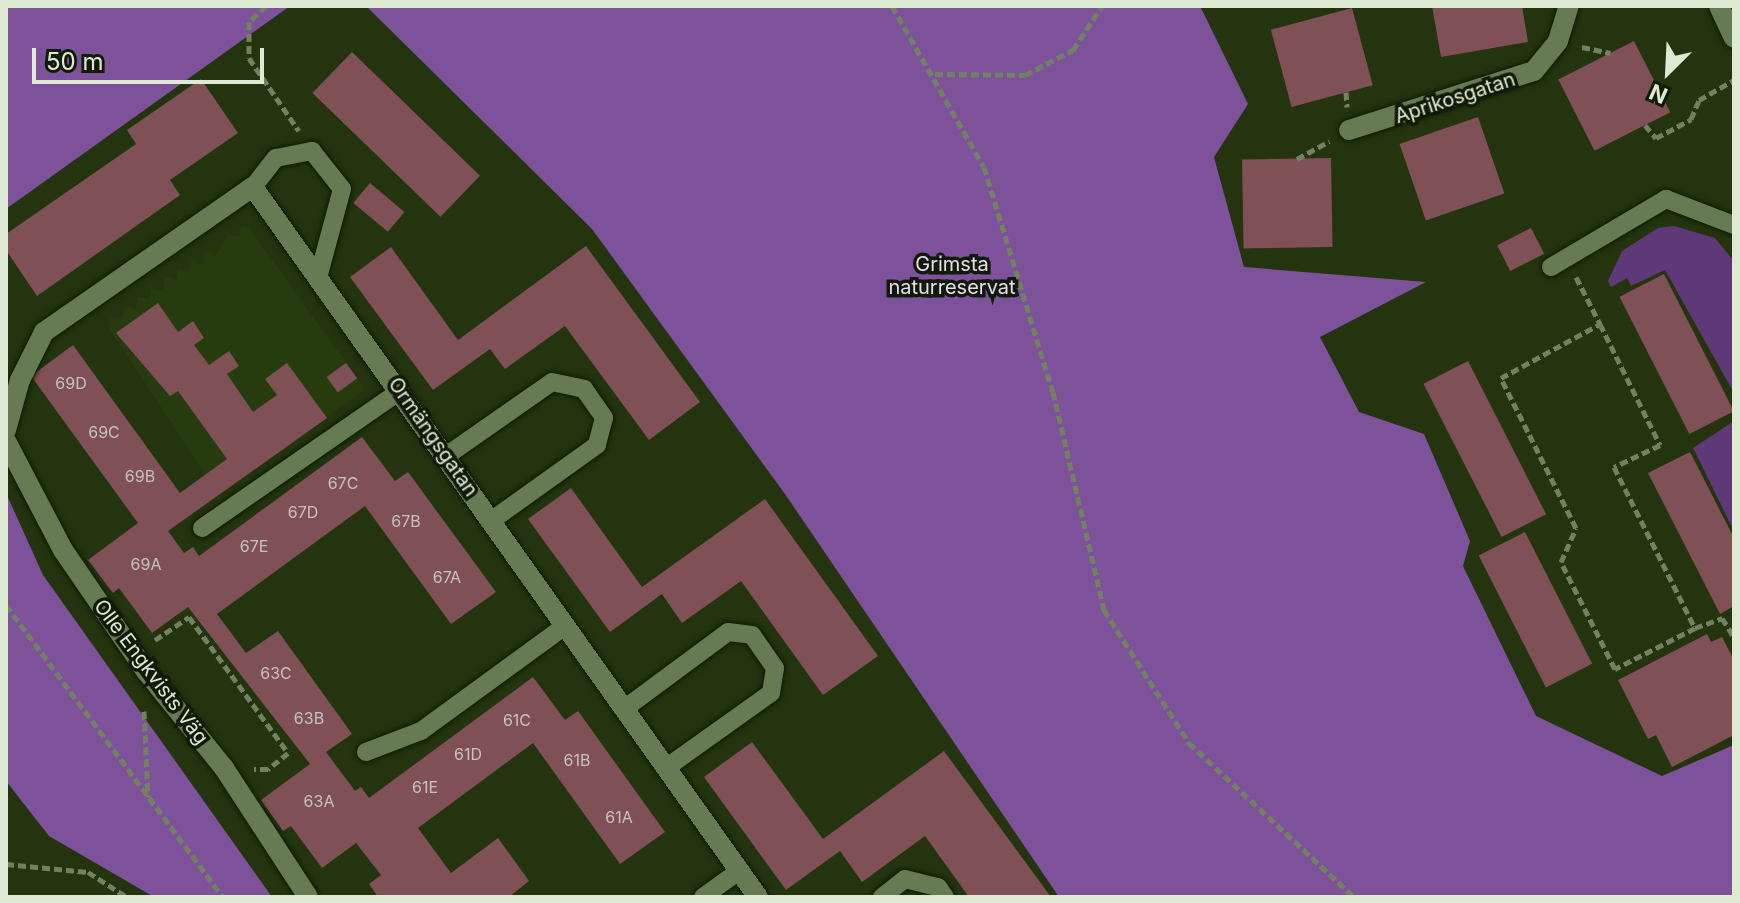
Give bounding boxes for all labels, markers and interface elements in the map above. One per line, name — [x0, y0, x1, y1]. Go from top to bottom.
scale bar — [36, 32, 268, 82]
north arrow — [1628, 32, 1708, 112]
text: 50 m — [46, 47, 104, 76]
street label: Aprikosgatan — [1392, 67, 1518, 129]
text: N — [1645, 79, 1671, 109]
park label: Grimsta naturreservat — [888, 252, 1016, 299]
house number: 69D — [55, 373, 87, 393]
street label: Ormängsgatan — [383, 373, 483, 501]
house number: 69C — [88, 422, 120, 442]
house number: 69B — [125, 466, 155, 486]
house number: 67C — [328, 473, 358, 493]
house number: 67D — [288, 502, 318, 522]
house number: 67B — [391, 511, 421, 531]
house number: 67E — [240, 536, 268, 556]
house number: 69A — [131, 554, 161, 574]
house number: 67A — [433, 567, 461, 587]
street label: Olle Engkvists Väg — [89, 595, 213, 749]
house number: 63C — [260, 663, 292, 683]
house number: 63B — [294, 708, 324, 728]
house number: 61C — [503, 710, 531, 730]
house number: 61D — [454, 744, 482, 764]
house number: 61B — [564, 750, 590, 770]
house number: 61E — [412, 777, 438, 797]
house number: 63A — [304, 791, 334, 811]
house number: 61A — [605, 807, 633, 827]

